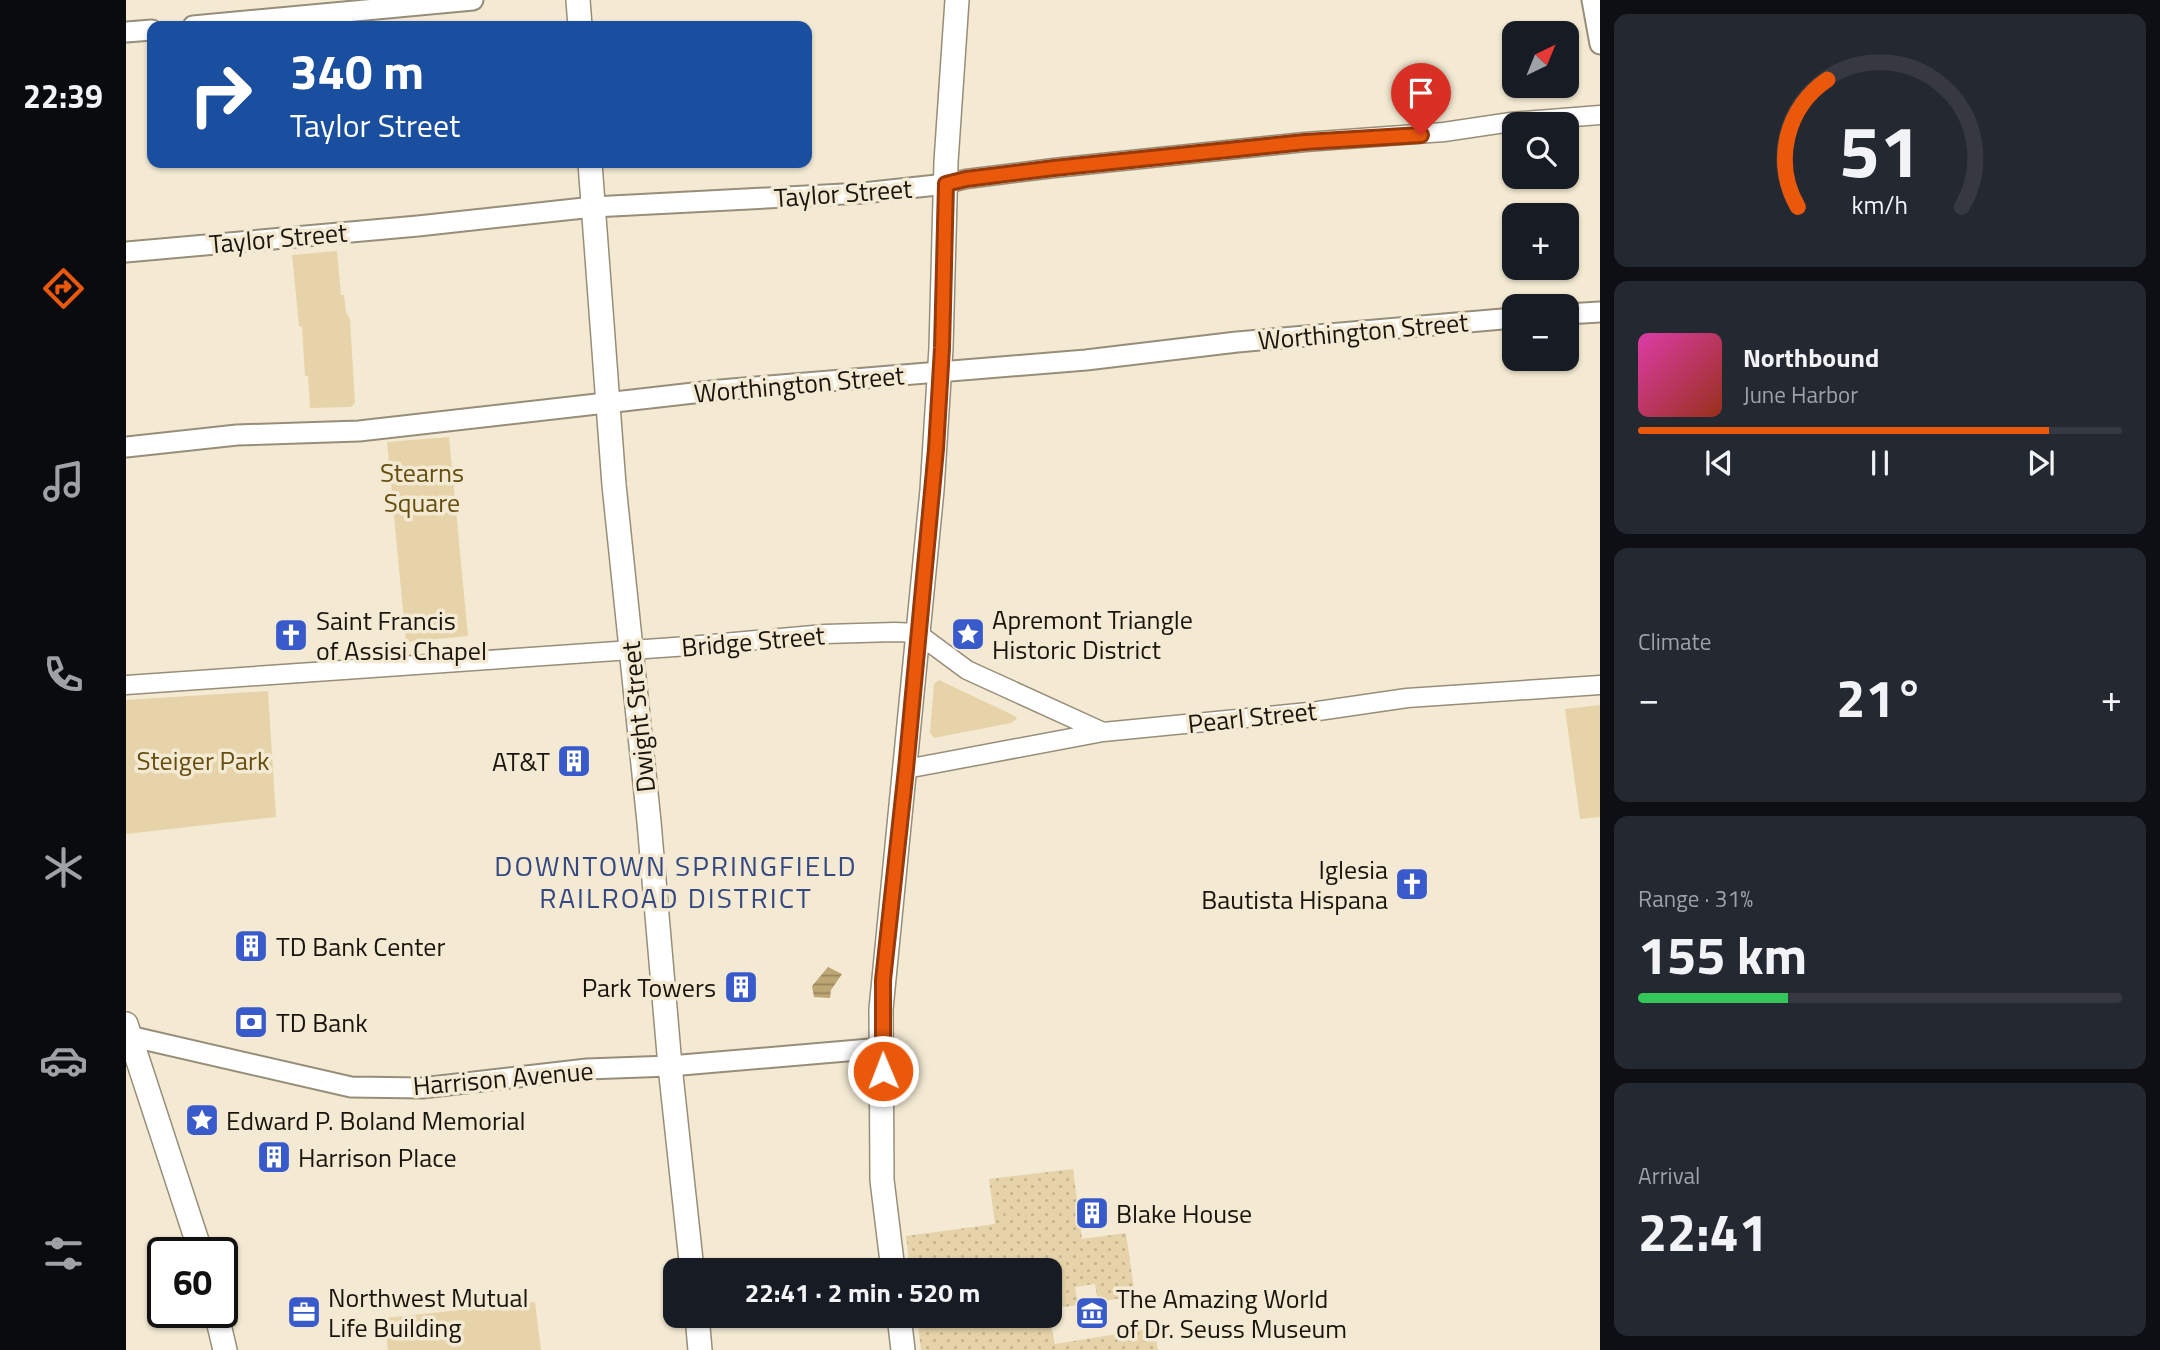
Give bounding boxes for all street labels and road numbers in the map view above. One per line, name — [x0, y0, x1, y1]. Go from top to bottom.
street label: Taylor Street — [773, 169, 913, 217]
street label: Taylor Street — [207, 213, 349, 263]
street label: Worthington Street — [1256, 302, 1470, 360]
street label: Worthington Street — [692, 355, 906, 413]
street label: Bridge Street — [680, 615, 826, 667]
street label: Dwight Street — [611, 640, 665, 794]
street label: Pearl Street — [1186, 691, 1318, 743]
street label: Harrison Avenue — [411, 1051, 595, 1105]

